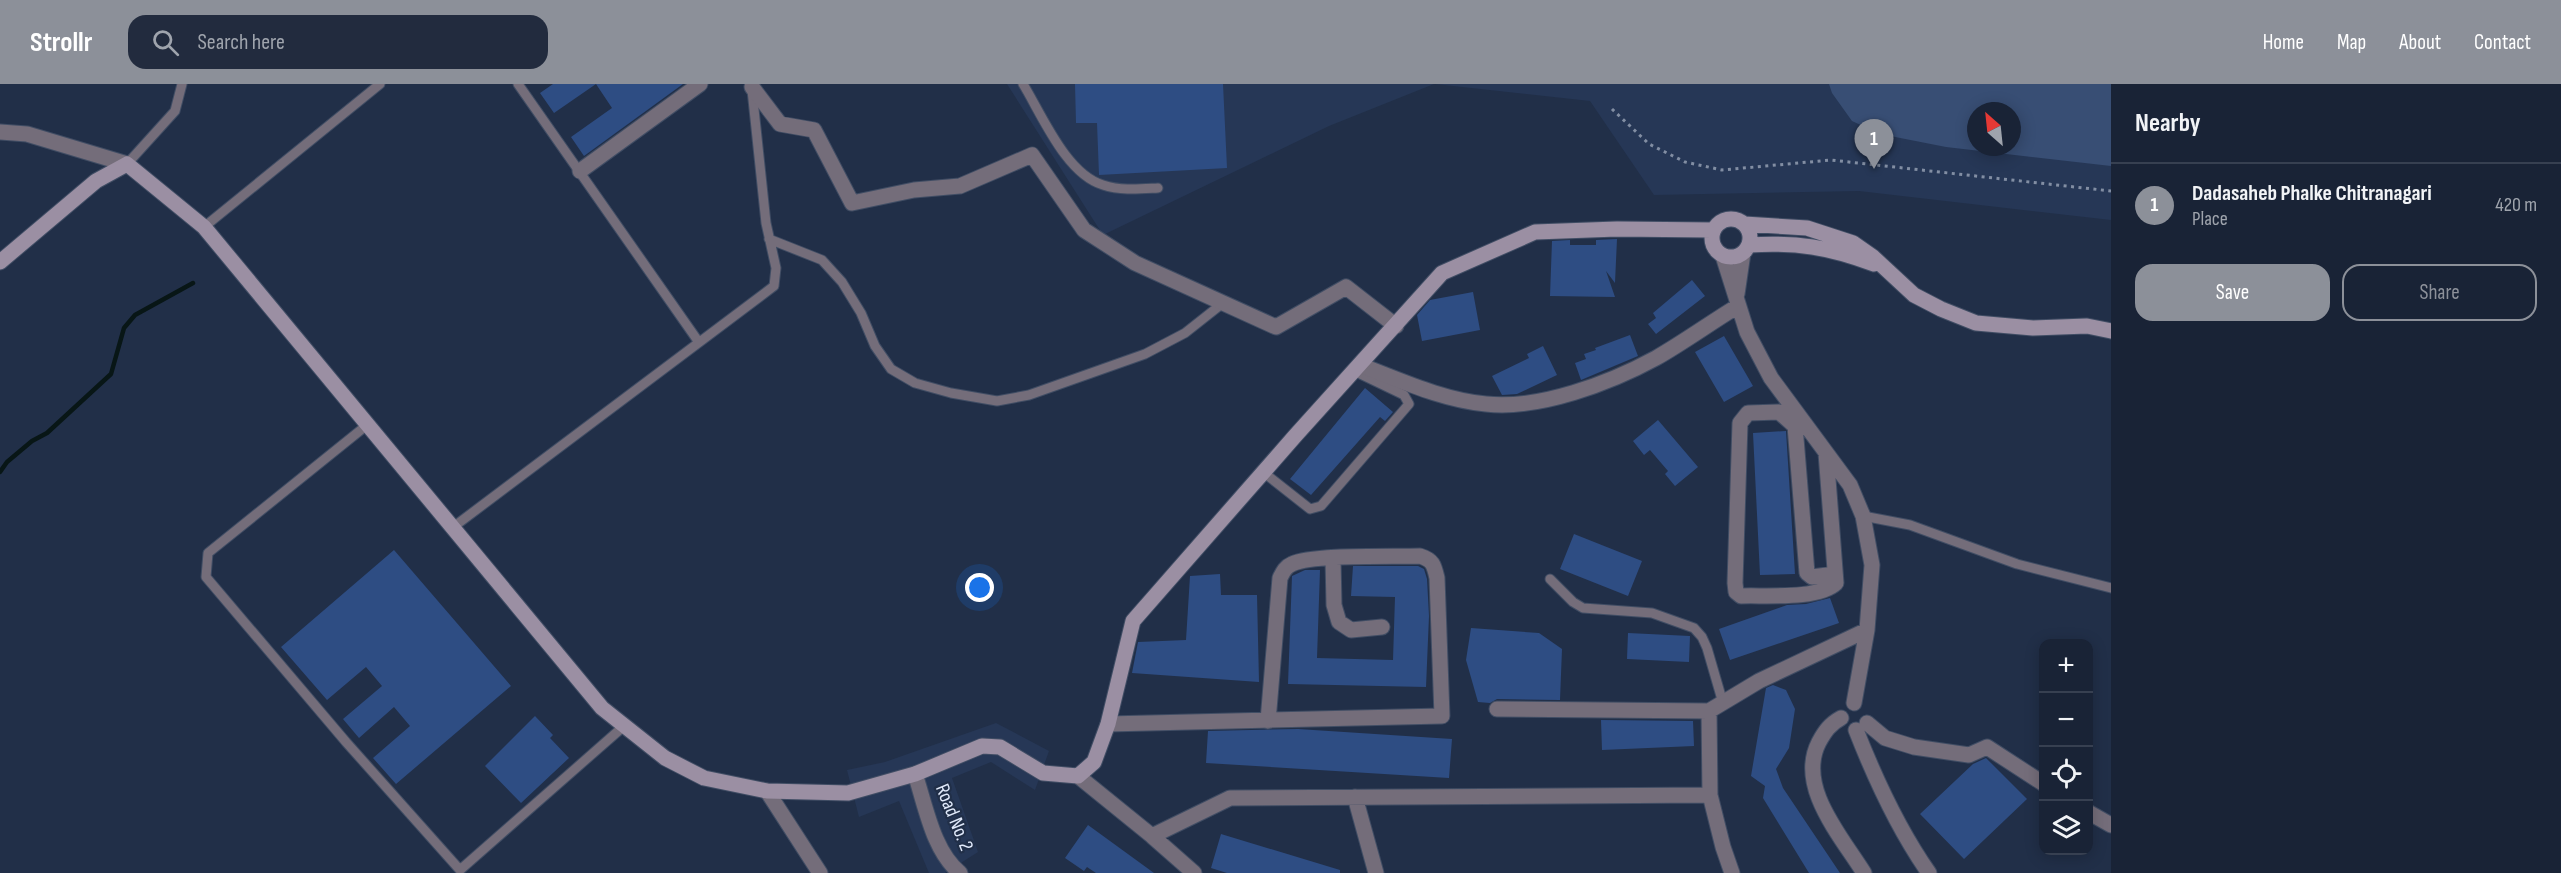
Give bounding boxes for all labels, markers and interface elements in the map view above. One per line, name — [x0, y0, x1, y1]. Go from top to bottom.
search box — [128, 15, 548, 69]
text: Strollr — [30, 26, 92, 59]
icon: search — [149, 26, 182, 59]
text: Search here — [197, 29, 285, 56]
text: Home — [2263, 30, 2304, 55]
text: Map — [2337, 30, 2366, 55]
text: About — [2399, 30, 2441, 55]
text: Contact — [2474, 30, 2531, 55]
north arrow — [1967, 102, 2021, 156]
text: Nearby — [2135, 108, 2201, 139]
pin: 1 — [1854, 120, 1894, 169]
text: Dadasaheb Phalke Chitranagari — [2192, 180, 2432, 207]
text: 1 — [2151, 193, 2158, 217]
text: 420 m — [2495, 193, 2537, 217]
text: Place — [2192, 207, 2228, 231]
button: Save — [2135, 264, 2330, 321]
button: Share — [2342, 264, 2537, 321]
your location — [965, 573, 994, 602]
map controls — [2039, 639, 2093, 855]
button: + — [2039, 639, 2093, 693]
button: − — [2039, 693, 2093, 747]
button: locate — [2039, 747, 2093, 801]
street label: Road No. 2 — [930, 780, 978, 854]
button: layers — [2039, 801, 2093, 855]

